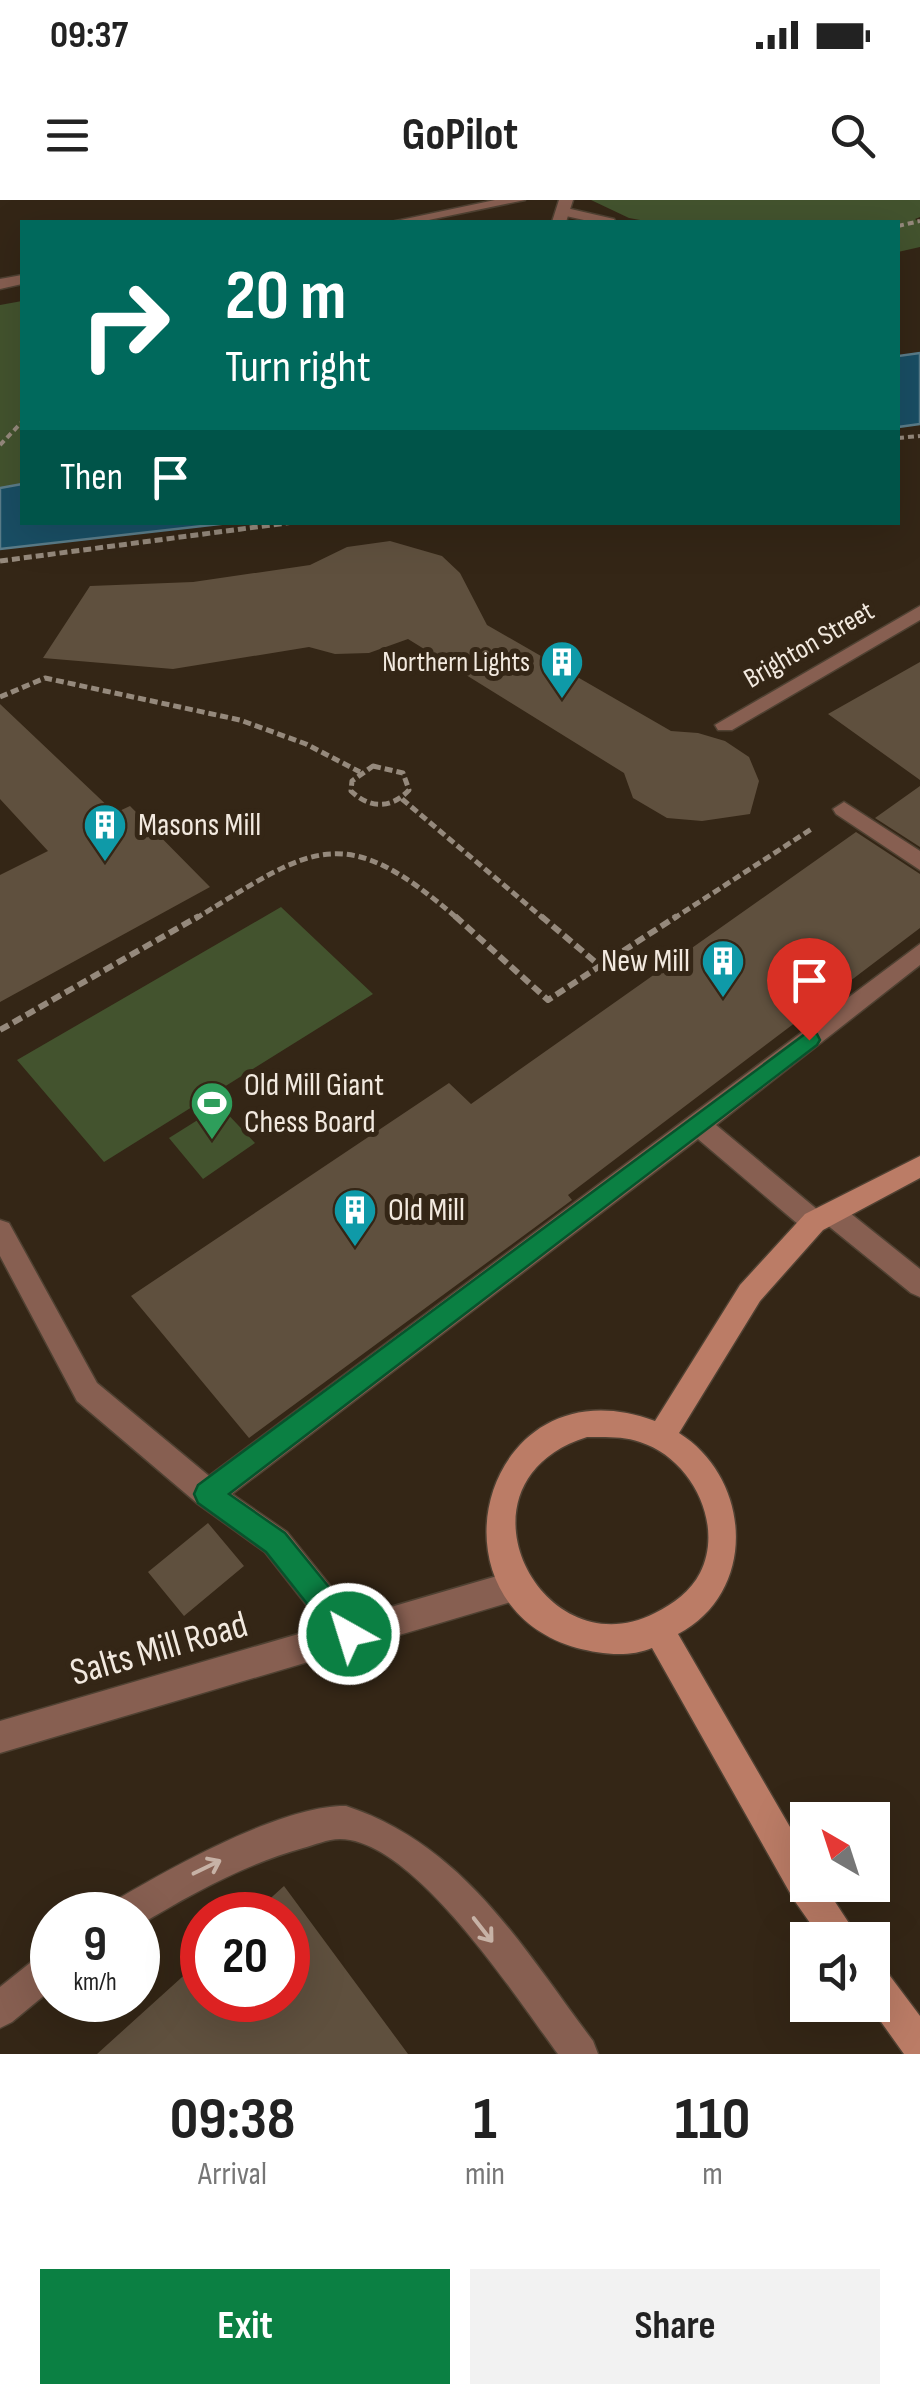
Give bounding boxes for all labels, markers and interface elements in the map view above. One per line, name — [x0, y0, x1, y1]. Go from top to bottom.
text: 09:37 — [50, 13, 128, 58]
icon: menu — [40, 108, 95, 163]
text: GoPilot — [402, 108, 518, 163]
icon: search — [825, 108, 880, 163]
text: 20 m — [225, 255, 346, 339]
icon: right — [60, 260, 190, 390]
text: Turn right — [225, 340, 371, 395]
icon: arrive — [143, 450, 198, 505]
text: Then — [60, 455, 123, 500]
street label: Brighton Street — [738, 595, 880, 695]
building icon: Northern Lights — [539, 639, 585, 700]
place label: Northern Lights — [382, 646, 530, 679]
building icon: Masons Mill — [82, 802, 128, 863]
place label: Masons Mill — [138, 806, 261, 845]
building icon: New Mill — [700, 938, 746, 999]
pin — [767, 938, 852, 1041]
place label: New Mill — [601, 942, 690, 981]
icon: arrive — [782, 953, 837, 1008]
place label: Old Mill Giant Chess Board — [244, 1066, 384, 1142]
sports icon: Old Mill Giant Chess Board — [189, 1080, 235, 1141]
building icon: Old Mill — [332, 1187, 378, 1248]
place label: Old Mill — [388, 1191, 465, 1230]
position arrow — [297, 1582, 401, 1686]
street label: Salts Mill Road — [65, 1602, 253, 1696]
north arrow — [790, 1802, 890, 1902]
map controls — [790, 1802, 890, 2022]
one-way arrow — [192, 1856, 222, 1875]
speed limit sign: 20 — [180, 1892, 310, 2022]
text: 9 — [83, 1915, 107, 1975]
one-way arrow — [472, 1916, 494, 1942]
button: sound — [790, 1922, 890, 2022]
text: km/h — [73, 1967, 117, 1998]
text: 09:38 — [170, 2084, 295, 2156]
text: 1 — [473, 2084, 497, 2156]
text: 110 — [675, 2084, 750, 2156]
text: Arrival — [198, 2155, 267, 2194]
text: min — [465, 2155, 505, 2194]
text: m — [702, 2155, 723, 2194]
button: Exit — [40, 2269, 450, 2384]
button: Share — [470, 2269, 880, 2384]

